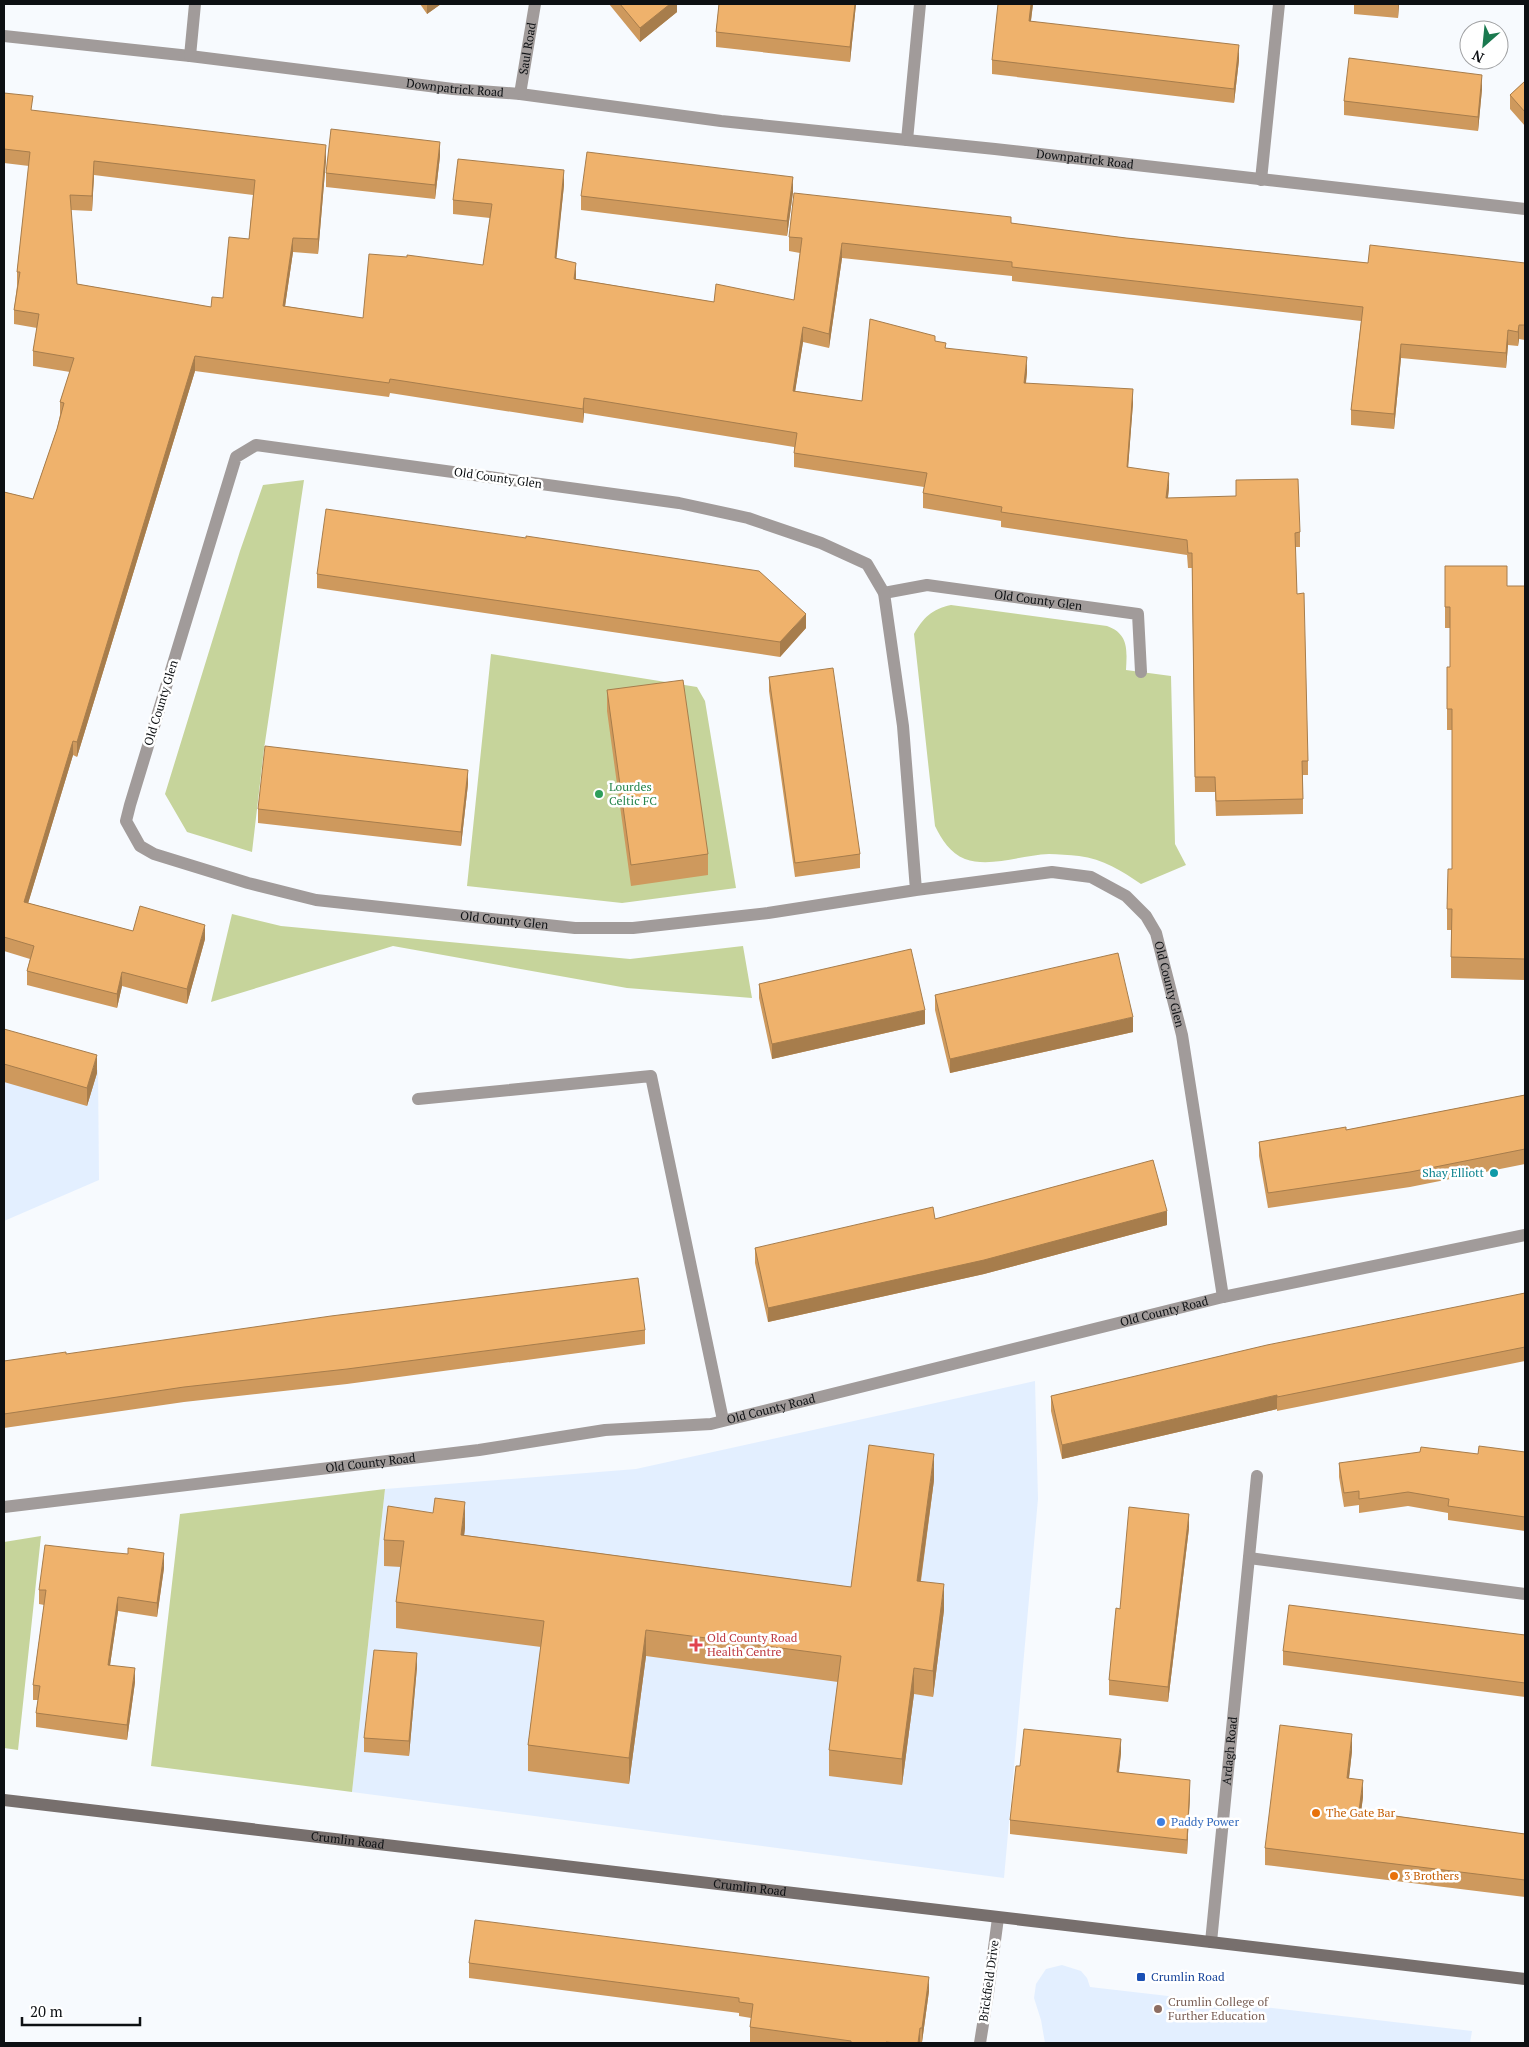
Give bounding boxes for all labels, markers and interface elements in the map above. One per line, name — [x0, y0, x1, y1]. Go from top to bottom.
north arrow — [1459, 20, 1509, 70]
street label: Saul Road — [515, 21, 539, 76]
text: N — [1468, 46, 1487, 68]
street label: Downpatrick Road — [405, 75, 505, 100]
street label: Downpatrick Road — [1035, 146, 1135, 172]
street label: Old County Glen — [453, 464, 543, 491]
street label: Old County Glen — [993, 586, 1083, 613]
street label: Old County Glen — [140, 658, 181, 747]
place label: Lourdes Celtic FC — [609, 779, 657, 808]
marker: Lourdes Celtic FC — [593, 788, 605, 800]
street label: Old County Glen — [459, 908, 549, 932]
street label: Old County Glen — [1151, 939, 1188, 1029]
place label: Shay Elliott — [1422, 1165, 1485, 1180]
marker: Shay Elliott — [1488, 1167, 1500, 1179]
street label: Old County Road — [1118, 1293, 1210, 1329]
street label: Old County Road — [725, 1390, 817, 1427]
street label: Old County Road — [325, 1450, 416, 1475]
place label: Old County Road Health Centre — [707, 1630, 798, 1659]
marker: Old County Road Health Centre — [689, 1638, 703, 1652]
street label: Ardagh Road — [1219, 1716, 1240, 1786]
place label: The Gate Bar — [1326, 1805, 1396, 1820]
marker: The Gate Bar — [1310, 1807, 1322, 1819]
place label: Paddy Power — [1171, 1814, 1239, 1829]
marker: Paddy Power — [1155, 1816, 1167, 1828]
street label: Crumlin Road — [310, 1828, 385, 1852]
place label: 3 Brothers — [1404, 1868, 1459, 1883]
marker: 3 Brothers — [1388, 1870, 1400, 1882]
street label: Crumlin Road — [712, 1876, 788, 1899]
street label: Brickfield Drive — [975, 1939, 1002, 2023]
place label: Crumlin Road — [1151, 1969, 1225, 1984]
marker: Crumlin Road — [1135, 1971, 1147, 1983]
scale bar — [22, 1994, 140, 2026]
place label: Crumlin College of Further Education — [1168, 1994, 1269, 2023]
text: 20 m — [30, 2001, 63, 2021]
marker: Crumlin College of Further Education — [1152, 2003, 1164, 2015]

